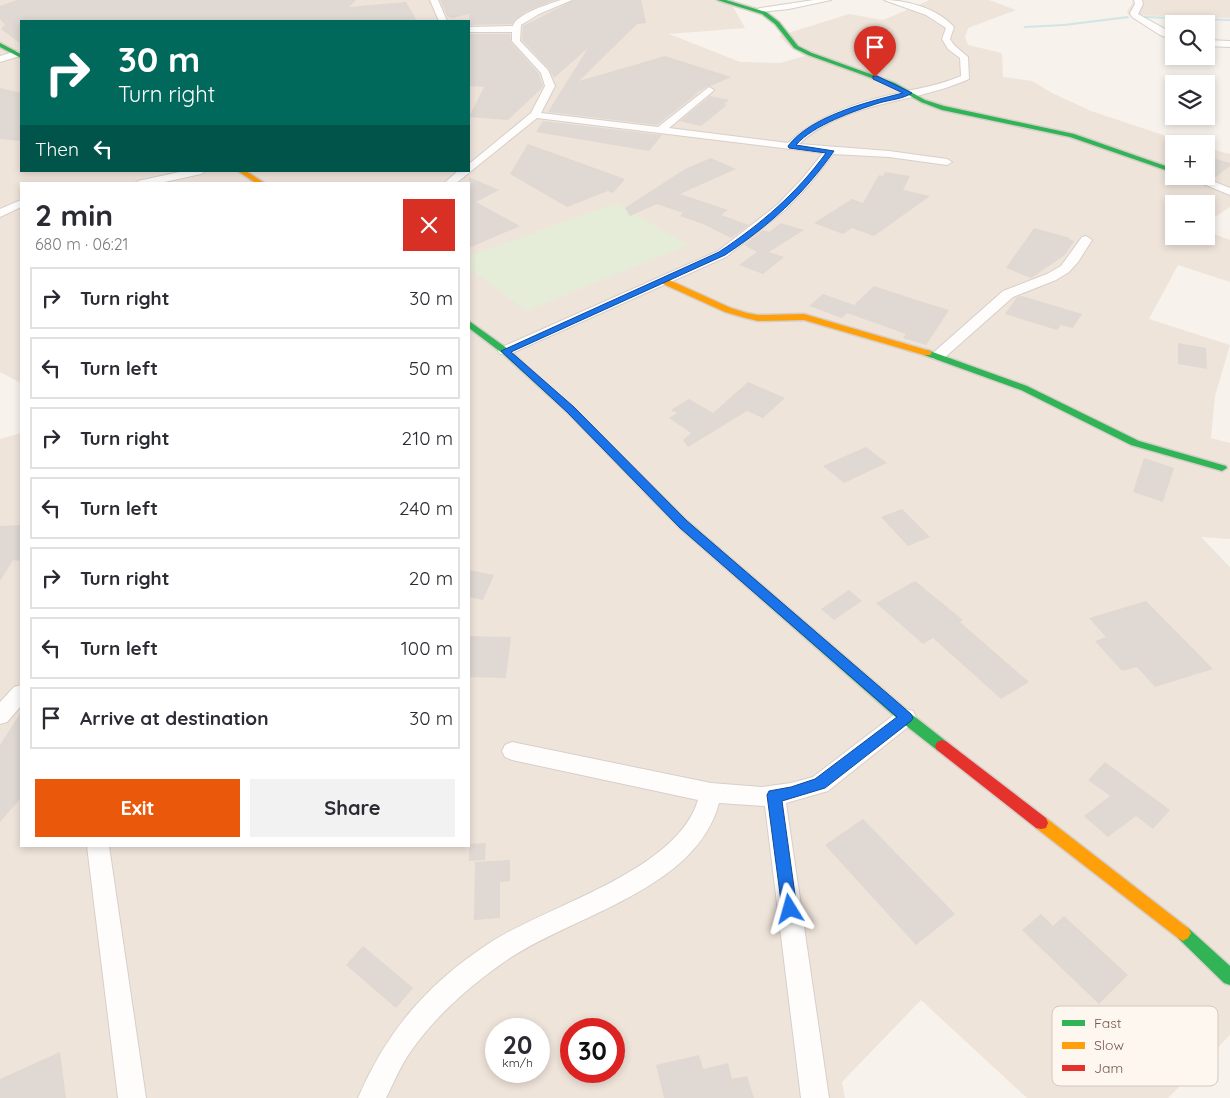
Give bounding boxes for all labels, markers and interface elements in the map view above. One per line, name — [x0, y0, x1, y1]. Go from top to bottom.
map controls — [1165, 15, 1215, 245]
button: search — [1165, 15, 1215, 65]
pin — [854, 26, 896, 77]
icon: arrive — [861, 33, 889, 61]
text: 30 m — [118, 37, 200, 81]
icon: right — [35, 40, 100, 105]
button: layers — [1165, 75, 1215, 125]
text: Turn right — [118, 80, 215, 108]
icon: left — [89, 135, 117, 163]
button: + — [1165, 135, 1215, 185]
text: Then — [35, 137, 79, 161]
button: − — [1165, 195, 1215, 245]
text: 2 min — [35, 196, 113, 234]
button: close — [403, 199, 455, 251]
text: 680 m · 06:21 — [35, 234, 129, 254]
icon: right — [37, 284, 65, 312]
text: Turn right — [80, 286, 169, 310]
text: 30 m — [409, 286, 453, 310]
icon: left — [37, 354, 65, 382]
text: Turn left — [80, 356, 158, 380]
text: 50 m — [409, 356, 453, 380]
icon: right — [37, 424, 65, 452]
text: Turn right — [80, 426, 169, 450]
text: 210 m — [402, 426, 453, 450]
icon: left — [37, 494, 65, 522]
text: Turn left — [80, 496, 158, 520]
text: 240 m — [399, 496, 453, 520]
icon: right — [37, 564, 65, 592]
text: Turn right — [80, 566, 169, 590]
text: 20 m — [409, 566, 453, 590]
icon: left — [37, 634, 65, 662]
text: Turn left — [80, 636, 158, 660]
text: 100 m — [401, 636, 453, 660]
icon: arrive — [37, 704, 65, 732]
text: Arrive at destination — [80, 706, 269, 730]
text: 30 m — [409, 706, 453, 730]
button: Exit — [35, 779, 240, 837]
button: Share — [250, 779, 455, 837]
position arrow — [763, 882, 815, 934]
legend — [1052, 1006, 1218, 1086]
text: Fast — [1094, 1014, 1122, 1032]
speed limit sign: 30 — [560, 1018, 625, 1083]
text: 20 — [503, 1029, 532, 1060]
text: Slow — [1094, 1036, 1124, 1054]
text: km/h — [502, 1055, 533, 1070]
text: Jam — [1094, 1059, 1123, 1077]

